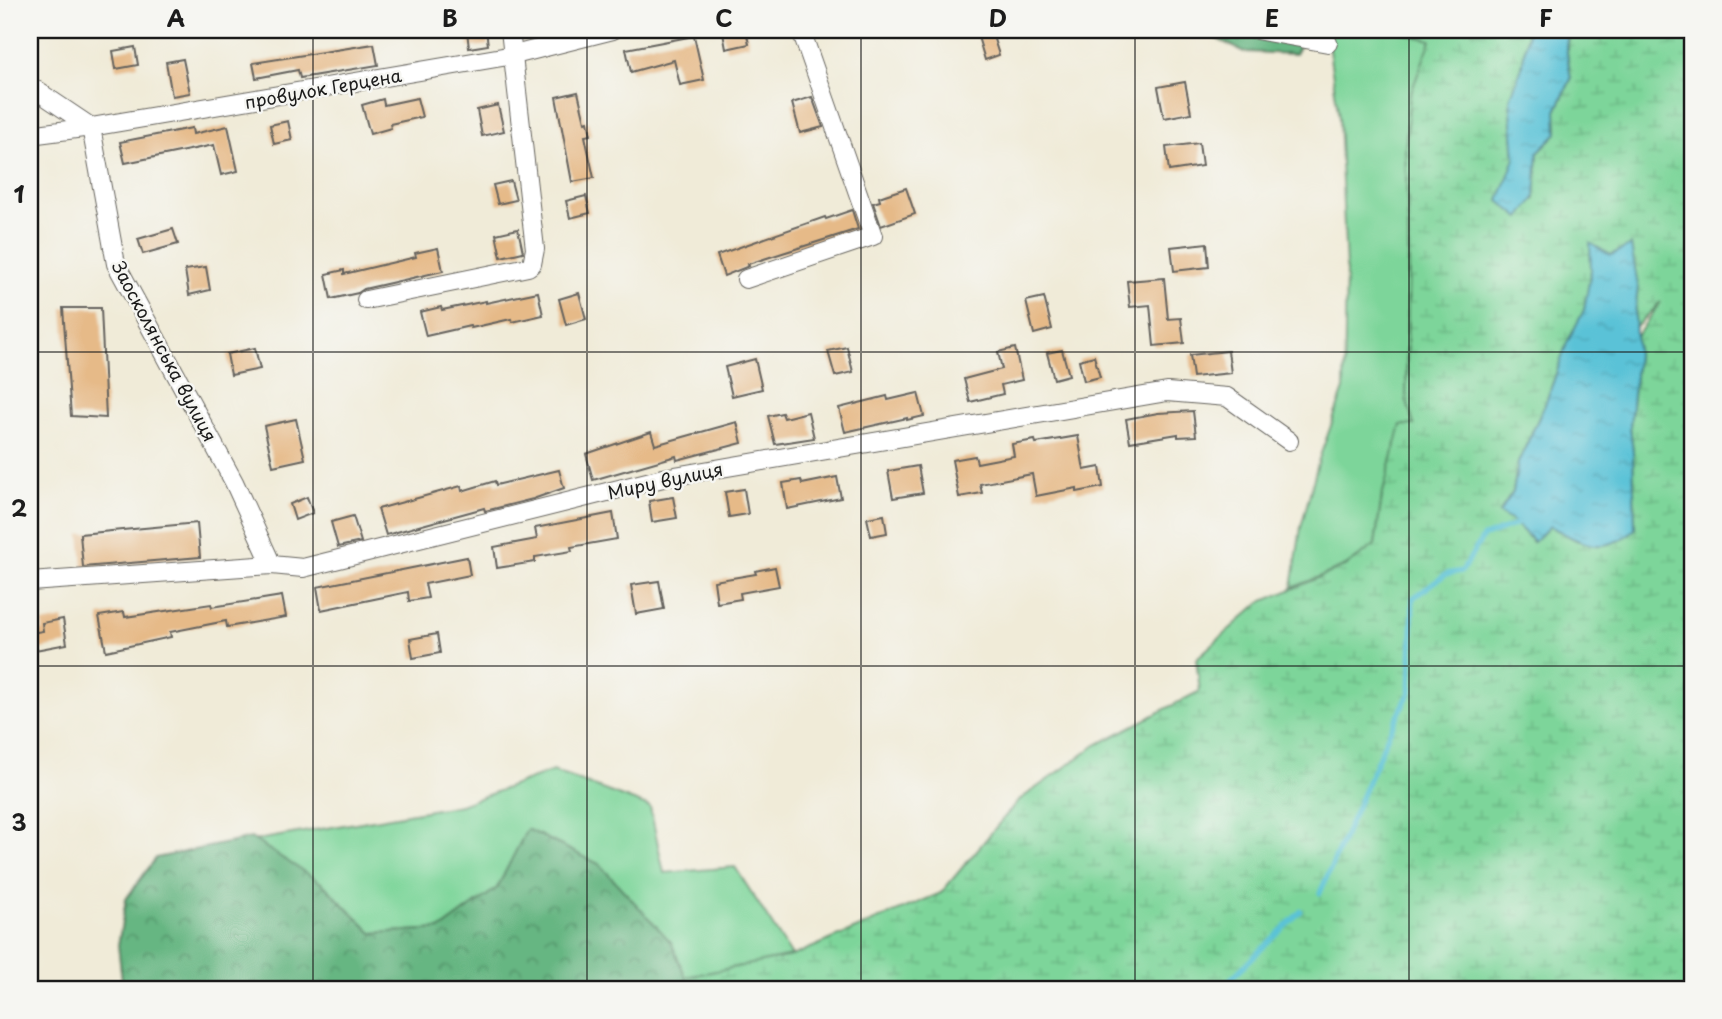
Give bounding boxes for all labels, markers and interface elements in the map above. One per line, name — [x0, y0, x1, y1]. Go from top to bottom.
text: A — [167, 0, 185, 35]
text: B — [442, 0, 458, 35]
text: C — [715, 0, 733, 35]
text: D — [989, 0, 1007, 35]
text: E — [1265, 0, 1279, 35]
text: F — [1539, 0, 1553, 35]
street label: провулок Герцена — [242, 61, 404, 115]
text: 1 — [14, 176, 25, 211]
street label: Заосколянська вулиця — [106, 256, 224, 446]
street label: Миру вулиця — [605, 455, 725, 505]
text: 2 — [11, 490, 27, 525]
text: 3 — [11, 804, 27, 839]

